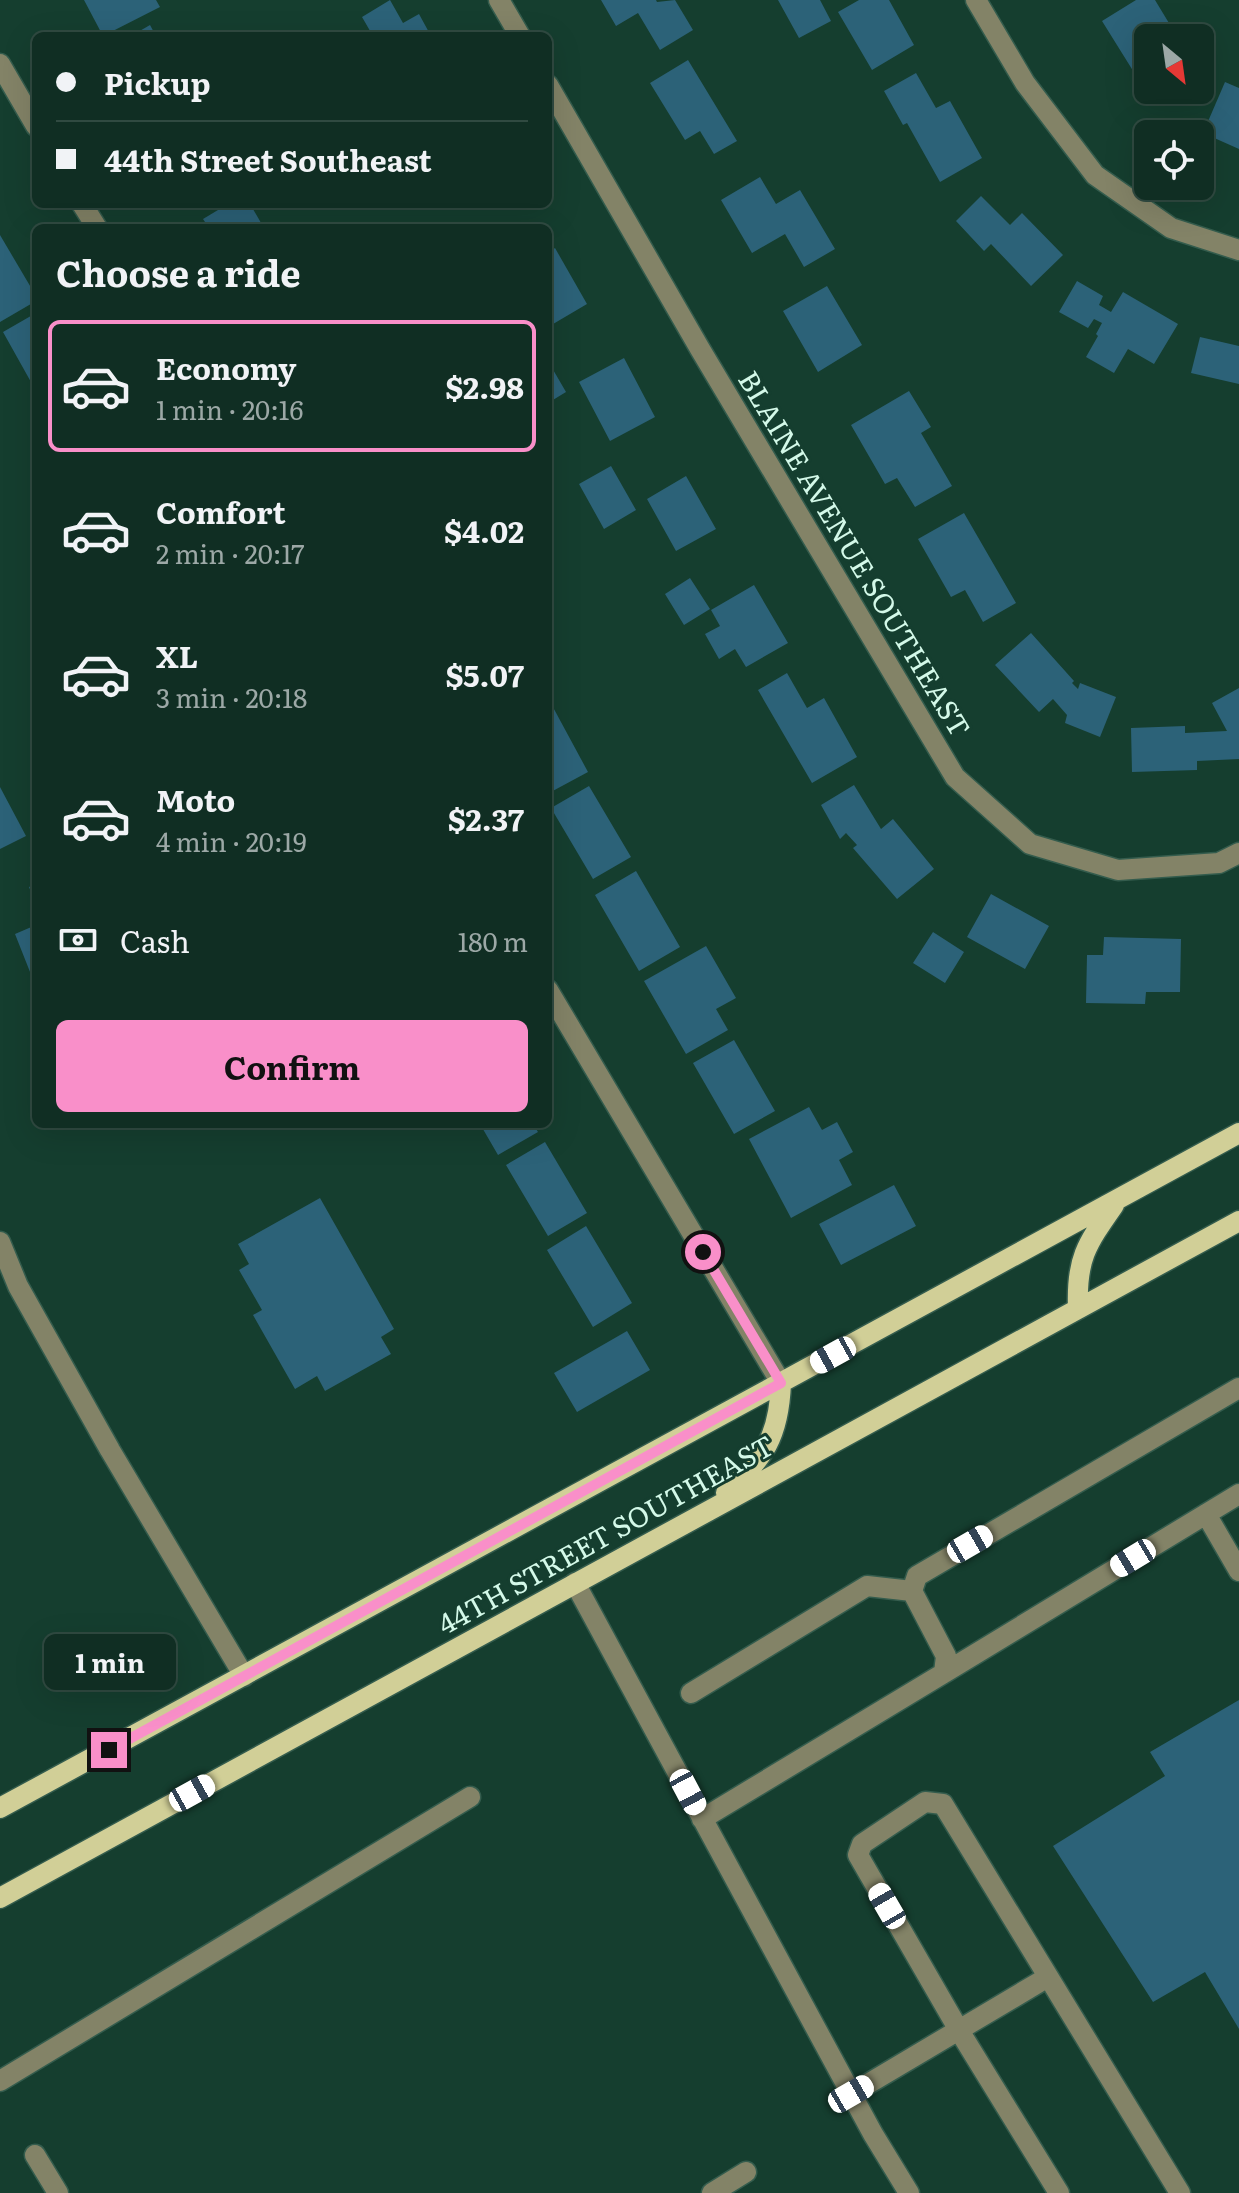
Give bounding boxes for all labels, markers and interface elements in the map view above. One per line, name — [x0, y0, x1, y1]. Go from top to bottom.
north arrow — [1134, 24, 1214, 104]
map controls — [1134, 24, 1214, 200]
text: Pickup — [104, 60, 211, 104]
button: locate — [1134, 120, 1214, 200]
text: 44th Street Southeast — [104, 137, 432, 181]
text: Choose a ride — [56, 245, 301, 298]
text: Economy — [156, 345, 296, 389]
icon: car — [60, 350, 132, 422]
street label: BLAINE AVENUE SOUTHEAST — [729, 362, 982, 744]
text: $2.98 — [445, 364, 524, 408]
text: 1 min · 20:16 — [156, 389, 303, 428]
text: Comfort — [156, 489, 286, 533]
icon: car — [60, 494, 132, 566]
text: $4.02 — [444, 508, 524, 552]
text: 2 min · 20:17 — [156, 533, 304, 572]
text: XL — [156, 633, 198, 677]
icon: car — [60, 638, 132, 710]
text: $5.07 — [445, 652, 524, 696]
text: 3 min · 20:18 — [156, 677, 307, 716]
text: Moto — [156, 777, 235, 821]
icon: car — [60, 782, 132, 854]
text: $2.37 — [448, 796, 524, 840]
text: 4 min · 20:19 — [156, 821, 307, 860]
icon: cash — [56, 918, 100, 962]
text: Cash — [120, 918, 190, 962]
text: 180 m — [458, 921, 528, 960]
button: Confirm — [56, 1020, 528, 1112]
route start — [685, 1234, 721, 1270]
car — [806, 1333, 860, 1377]
street label: 44TH STREET SOUTHEAST — [429, 1423, 781, 1643]
car — [943, 1522, 997, 1566]
car — [1106, 1535, 1160, 1581]
callout: 1 min — [43, 1634, 175, 1690]
text: 1 min — [75, 1642, 145, 1681]
route end — [91, 1732, 127, 1768]
car — [666, 1765, 710, 1819]
car — [165, 1771, 219, 1815]
car — [865, 1879, 909, 1933]
car — [824, 2072, 878, 2116]

